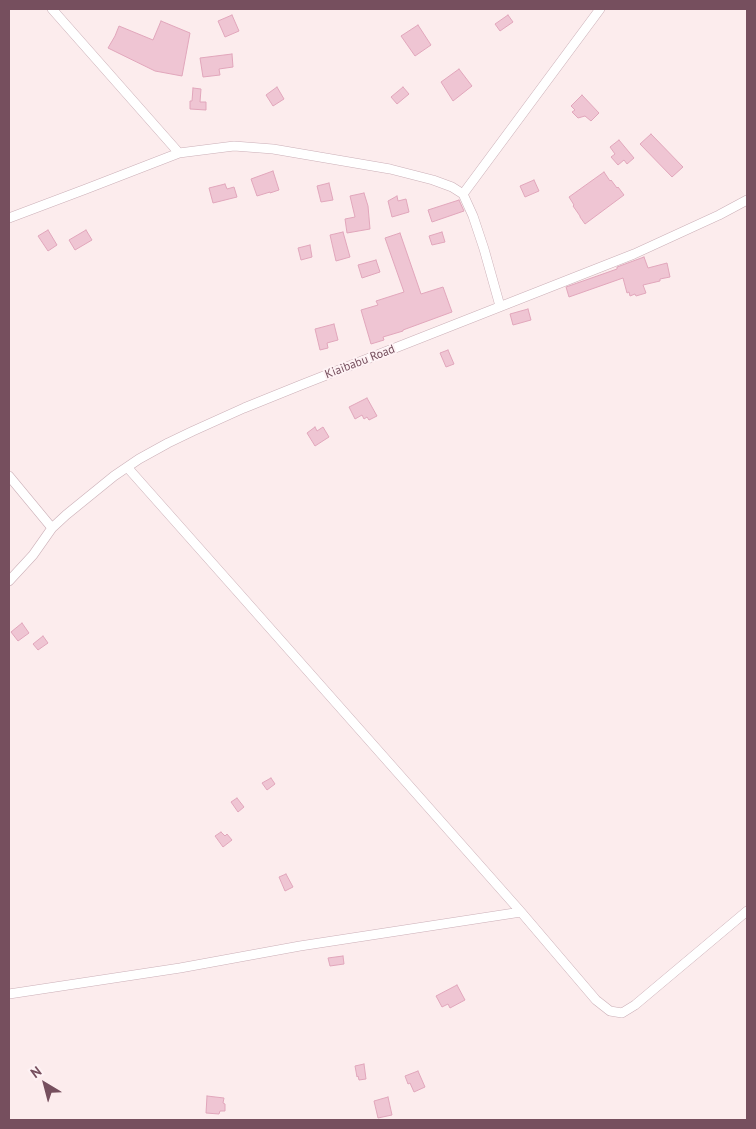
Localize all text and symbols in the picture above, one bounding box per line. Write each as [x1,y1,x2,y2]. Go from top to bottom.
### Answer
street label: Kiaibabu Road [323,342,397,382]
north arrow [20,1059,70,1109]
text: N [27,1062,45,1082]

